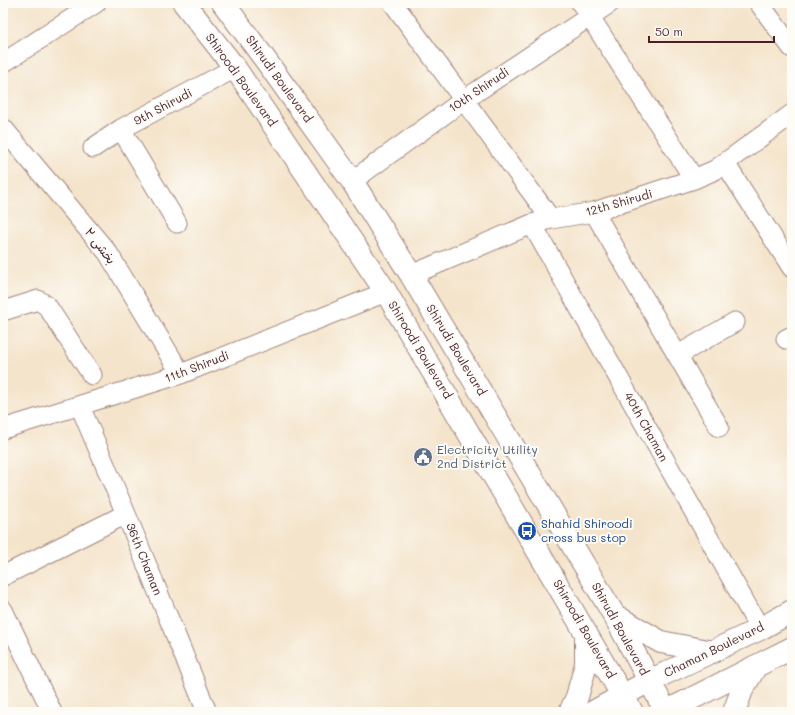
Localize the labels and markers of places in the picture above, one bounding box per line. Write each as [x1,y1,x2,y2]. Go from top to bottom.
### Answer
place label: Electricity Utility 2nd District [437,441,538,471]
public building icon: Electricity Utility 2nd District [412,446,434,468]
place label: Shahid Shiroodi cross bus stop [541,515,633,545]
bus stop icon: Shahid Shiroodi cross bus stop [516,520,538,542]

